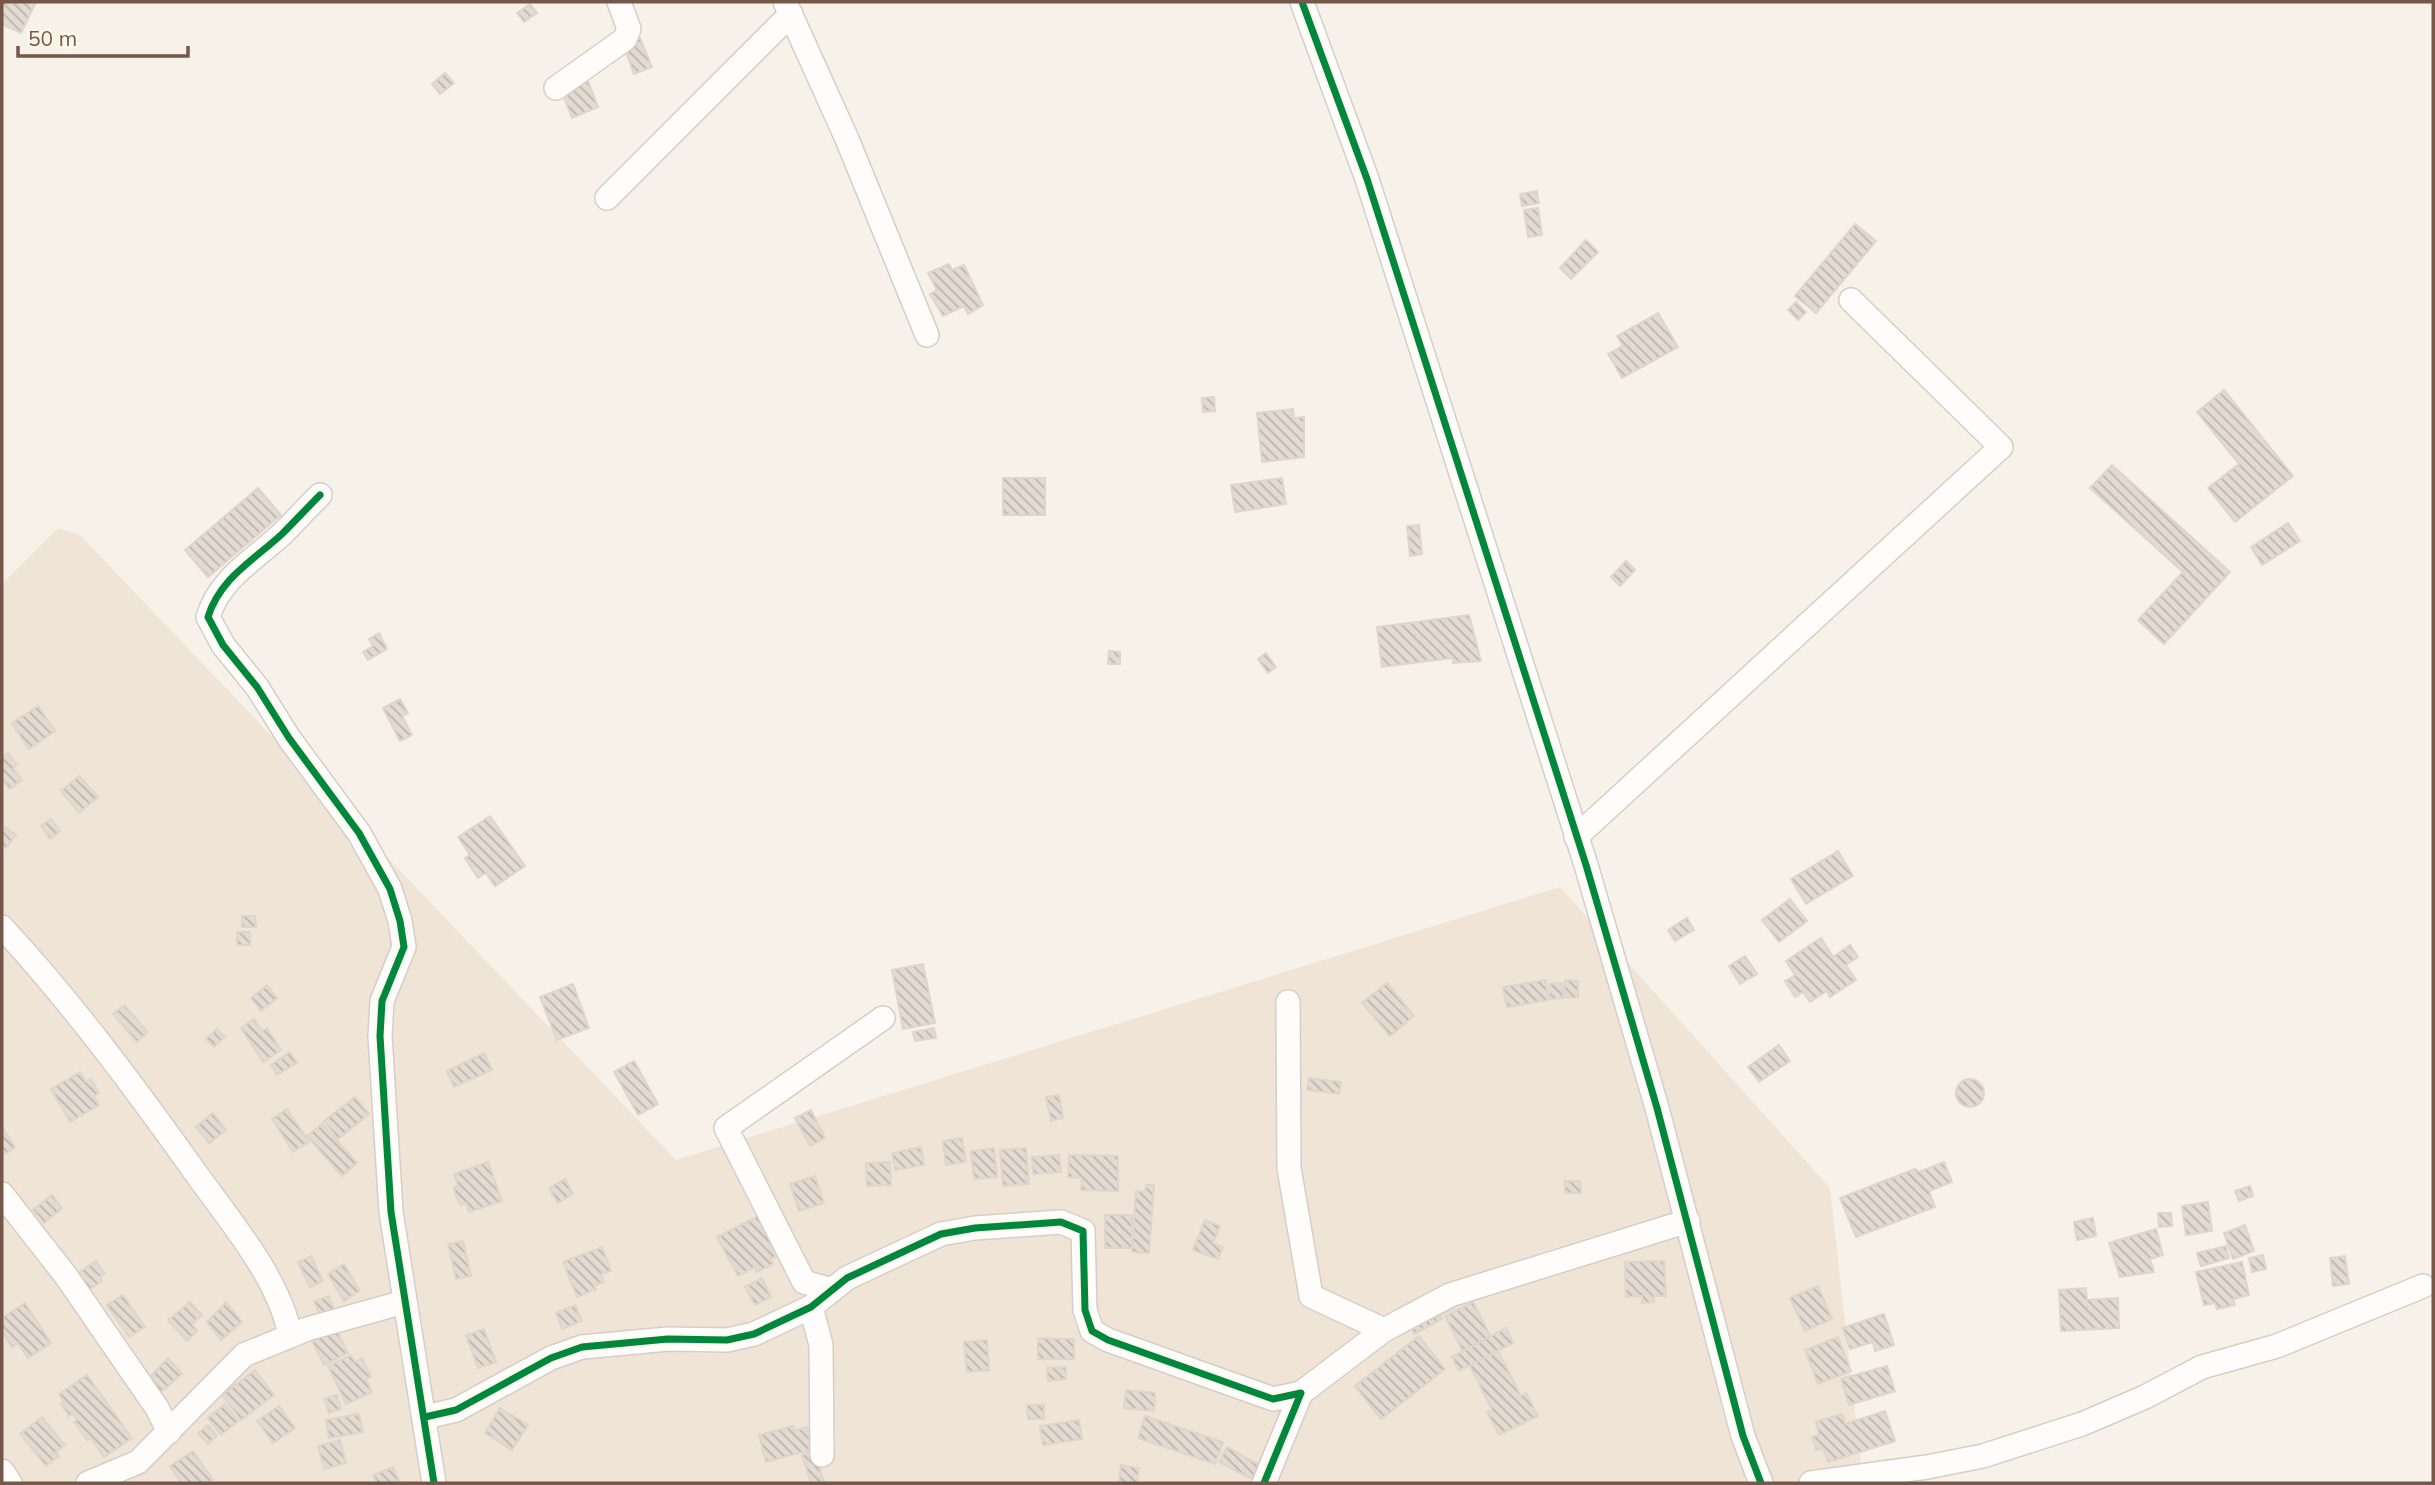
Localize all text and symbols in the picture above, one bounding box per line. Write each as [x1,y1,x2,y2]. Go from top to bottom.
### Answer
scale bar [18,14,187,58]
text: 50 m [28,25,77,51]

